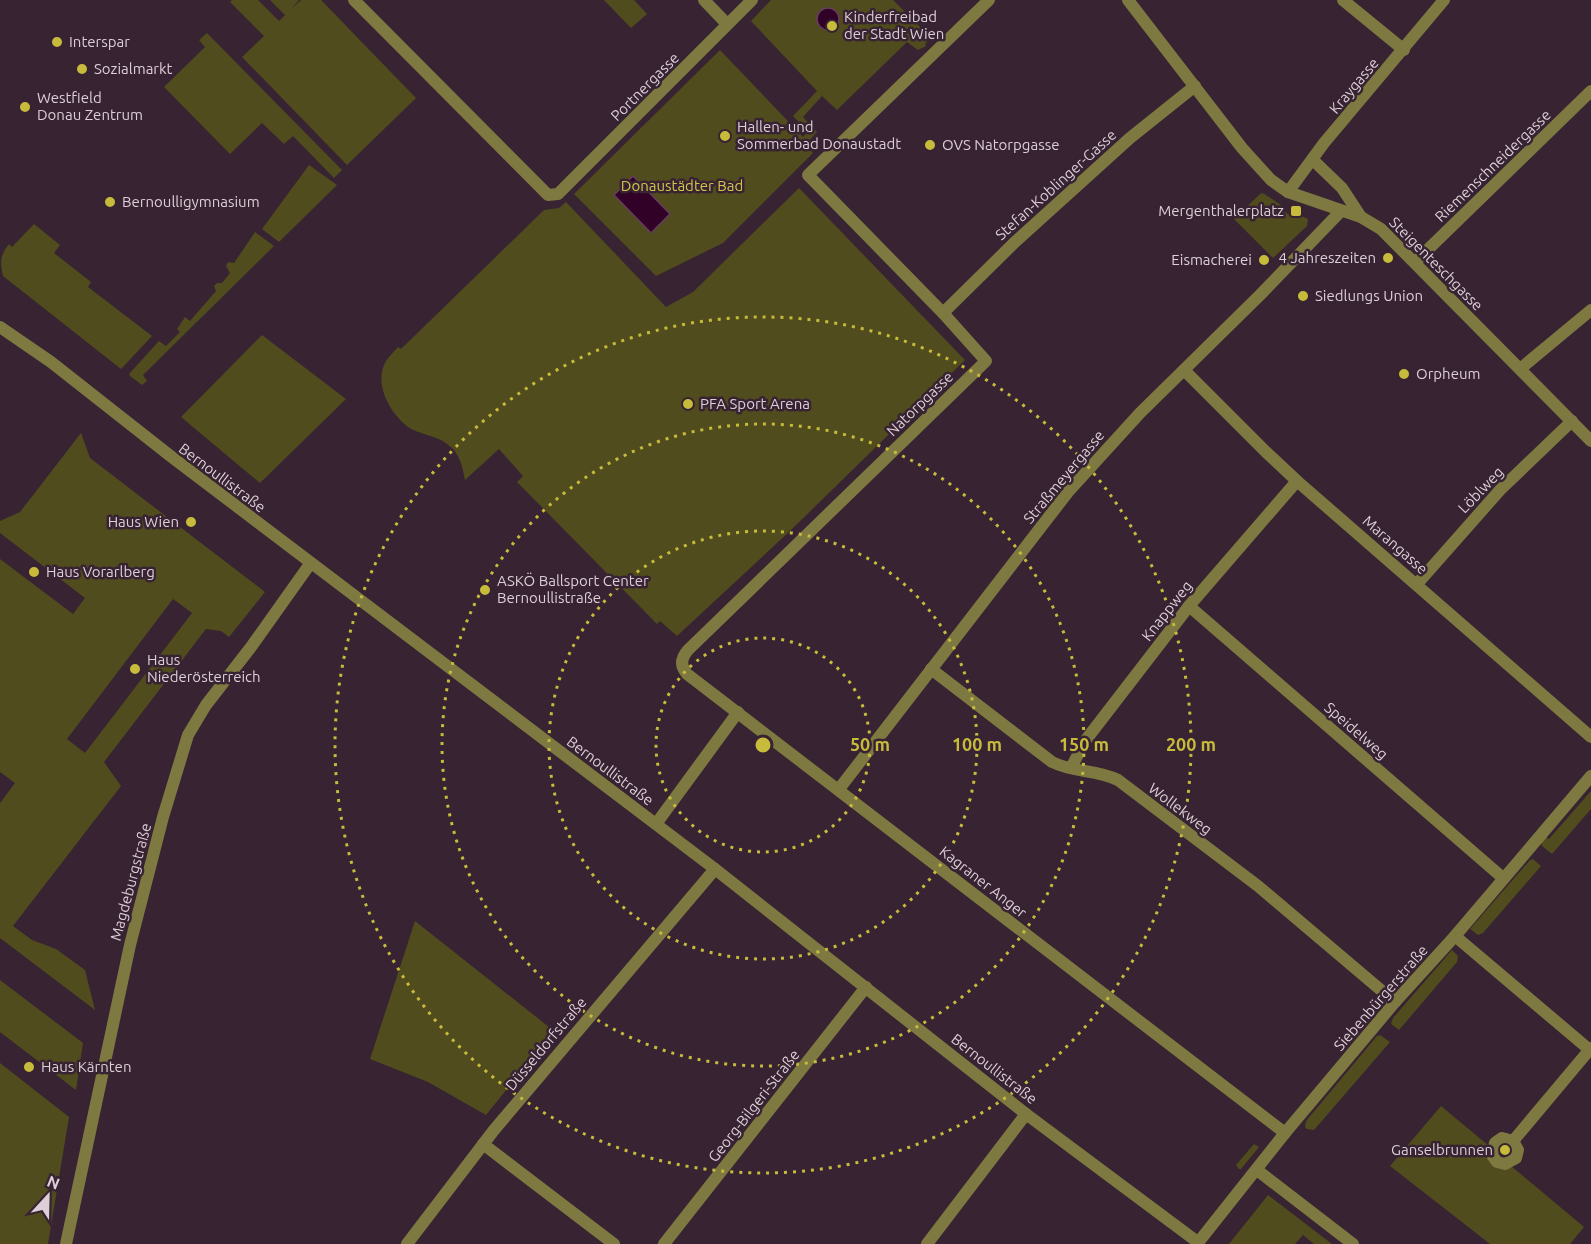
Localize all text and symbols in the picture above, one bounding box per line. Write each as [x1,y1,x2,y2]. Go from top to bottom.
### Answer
place label: Kinderfreibad der Stadt Wien [844,8,944,42]
marker: Kinderfreibad der Stadt Wien [825,19,839,33]
place label: Interspar [69,33,130,50]
marker: Interspar [50,35,64,49]
street label: Portnergasse [607,49,682,124]
street label: Kraygasse [1325,54,1382,117]
place label: Sozialmarkt [94,60,173,77]
marker: Sozialmarkt [75,62,89,76]
place label: Westfield Donau Zentrum [37,89,143,123]
marker: Westfield Donau Zentrum [18,100,32,114]
street label: Riemenschneidergasse [1431,106,1554,225]
place label: Hallen- und Sommerbad Donaustadt [737,118,901,152]
street label: Stefan-Koblinger-Gasse [992,126,1120,243]
marker: Hallen- und Sommerbad Donaustadt [718,129,732,143]
place label: OVS Natorpgasse [942,136,1059,153]
marker: OVS Natorpgasse [923,138,937,152]
park label: Donaustädter Bad [621,177,743,194]
place label: Bernoulligymnasium [122,193,260,210]
marker: Bernoulligymnasium [103,195,117,209]
place label: Mergenthalerplatz [1158,202,1284,219]
marker: Mergenthalerplatz [1289,204,1303,218]
street label: Steigenteschgasse [1386,213,1487,314]
place label: 4 Jahreszeiten [1279,249,1376,266]
place label: Eismacherei [1171,251,1252,268]
marker: 4 Jahreszeiten [1381,251,1395,265]
marker: Eismacherei [1257,253,1271,267]
place label: Siedlungs Union [1315,287,1423,304]
marker: Siedlungs Union [1296,289,1310,303]
place label: Orpheum [1416,365,1480,382]
marker: Orpheum [1397,367,1411,381]
street label: Natorpgasse [883,368,956,439]
place label: PFA Sport Arena [700,395,810,412]
marker: PFA Sport Arena [681,397,695,411]
street label: Straßmeyergasse [1020,427,1107,527]
street label: Bernoullistraße [176,440,269,516]
street label: Löblweg [1455,463,1507,516]
street label: Marangasse [1359,512,1431,577]
place label: Haus Wien [108,513,179,530]
marker: Haus Wien [184,515,198,529]
place label: Haus Vorarlberg [46,563,155,580]
marker: Haus Vorarlberg [27,565,41,579]
place label: ASKÖ Ballsport Center Bernoullistraße [497,572,649,606]
street label: Knappweg [1138,577,1195,644]
marker: ASKÖ Ballsport Center Bernoullistraße [478,583,492,597]
place label: Haus Niederösterreich [147,651,261,685]
marker: Haus Niederösterreich [128,662,142,676]
street label: Speidelweg [1321,699,1391,763]
street label: Bernoullistraße [564,733,657,809]
text: 50 m [850,734,890,754]
text: 100 m [952,734,1002,754]
text: 150 m [1059,734,1109,754]
text: 200 m [1166,734,1216,754]
centre of rings [753,735,773,755]
street label: Wollekweg [1145,779,1215,838]
street label: Magdeburgstraße [107,821,154,943]
street label: Kagraner Anger [936,842,1030,921]
street label: Siebenbürgerstraße [1330,941,1431,1054]
street label: Düsseldorfstraße [502,994,590,1094]
street label: Bernoullistraße [948,1030,1041,1107]
street label: Georg-Bilgeri-Straße [704,1046,803,1165]
place label: Haus Kärnten [41,1058,131,1075]
marker: Haus Kärnten [22,1060,36,1074]
place label: Ganselbrunnen [1391,1141,1493,1158]
marker: Ganselbrunnen [1498,1143,1512,1157]
north arrow [18,1166,78,1226]
text: N [45,1172,63,1193]

